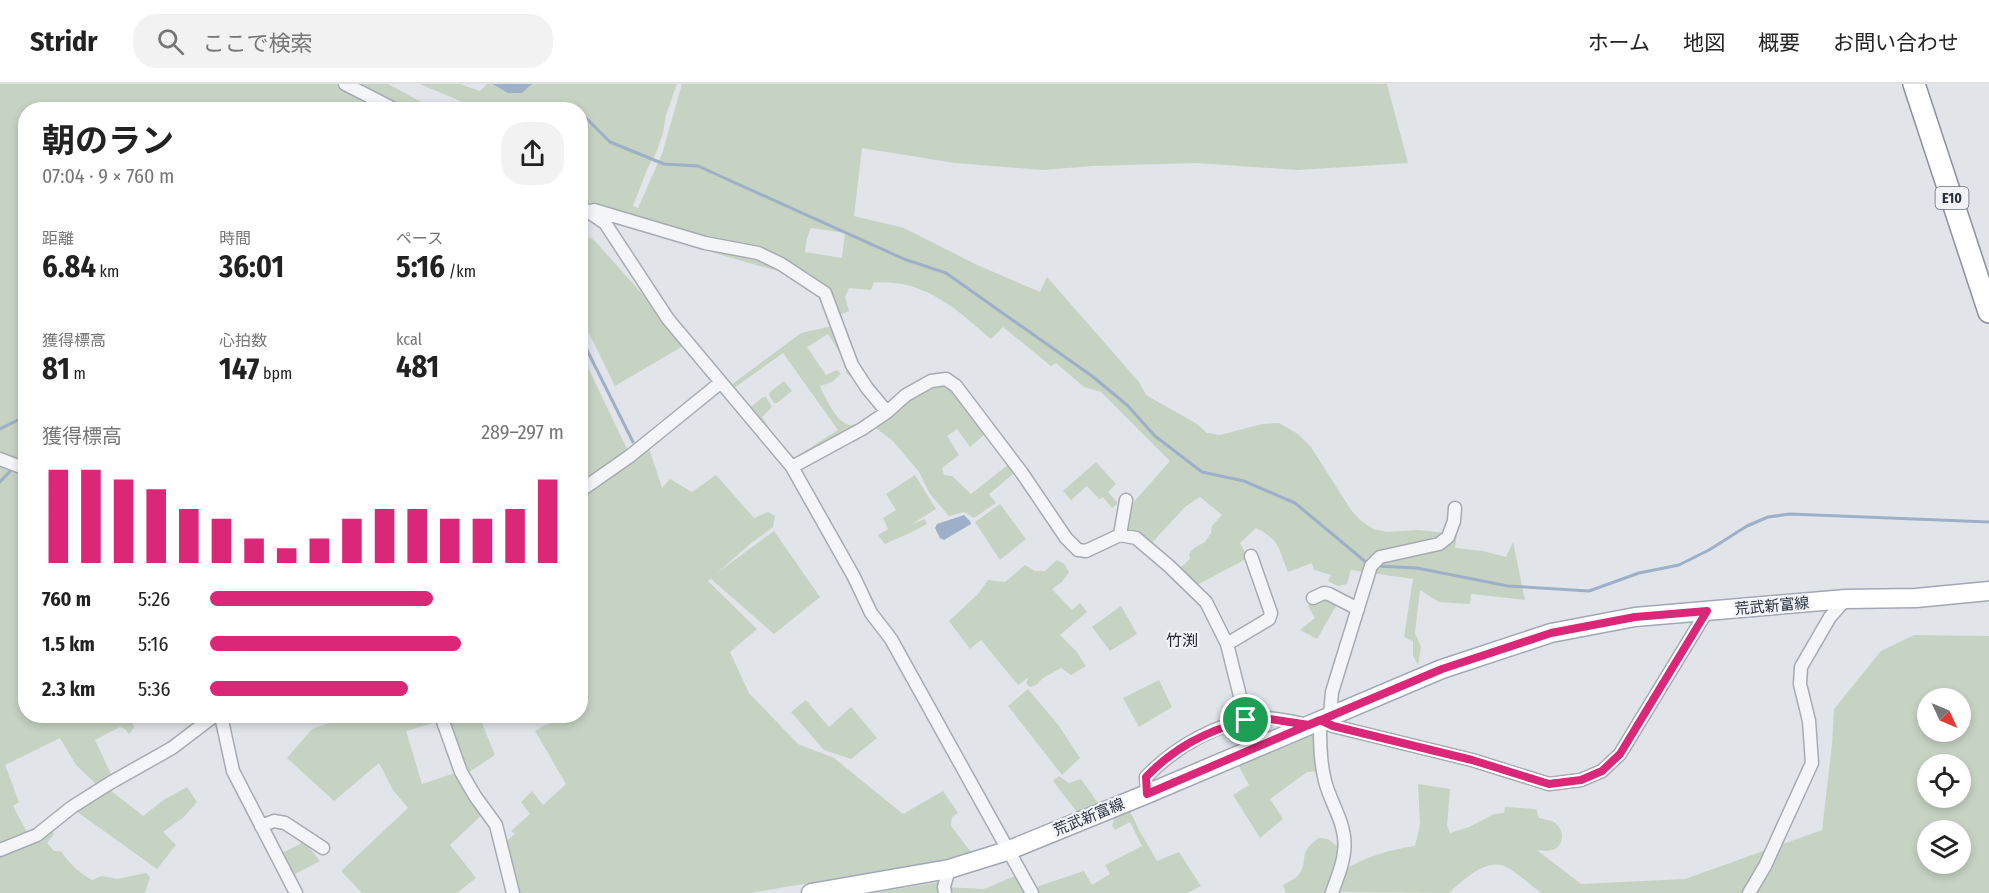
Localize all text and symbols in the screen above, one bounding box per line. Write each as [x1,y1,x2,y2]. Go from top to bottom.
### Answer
search box [133,14,553,68]
text: Stridr [30,25,97,58]
icon: search [154,25,187,58]
text: ここで検索 [202,30,312,57]
text: ホーム [1588,30,1650,56]
text: 地図 [1683,30,1725,56]
text: 概要 [1758,30,1800,56]
text: お問い合わせ [1833,30,1959,56]
text: 朝のラン [42,121,174,161]
button: share [501,122,564,185]
text: 07:04 · 9 × 760 m [42,164,174,188]
road number: E10 [1936,187,1968,209]
text: 距離 [42,229,74,248]
text: 時間 [219,229,251,248]
text: ペース [396,229,443,248]
text: 6.84 [42,249,96,285]
text: 36:01 [219,249,284,285]
text: 5:16 [396,249,445,285]
text: km [96,262,119,281]
text: /km [445,262,476,281]
text: kcal [396,330,422,349]
text: 獲得標高 [42,331,106,350]
text: 心拍数 [219,331,267,350]
text: 481 [396,349,439,385]
text: 81 [42,351,70,387]
text: 147 [219,351,259,387]
text: m [70,364,86,383]
text: bpm [259,364,292,383]
text: 289–297 m [481,420,564,444]
text: 獲得標高 [42,424,122,448]
text: 760 m [42,587,91,611]
text: 5:26 [138,587,170,611]
street label: 荒武新富線 [1734,594,1810,618]
district label: 竹渕 [1166,631,1198,650]
text: 1.5 km [42,632,95,656]
text: 5:16 [138,632,168,656]
text: 2.3 km [42,677,95,701]
text: 5:36 [138,677,171,701]
north arrow [1917,688,1971,742]
map controls [1917,688,1971,874]
pin [1220,694,1271,745]
icon: arrive [1229,703,1262,736]
button: locate [1917,754,1971,808]
street label: 荒武新富線 [1051,795,1127,839]
button: layers [1917,820,1971,874]

